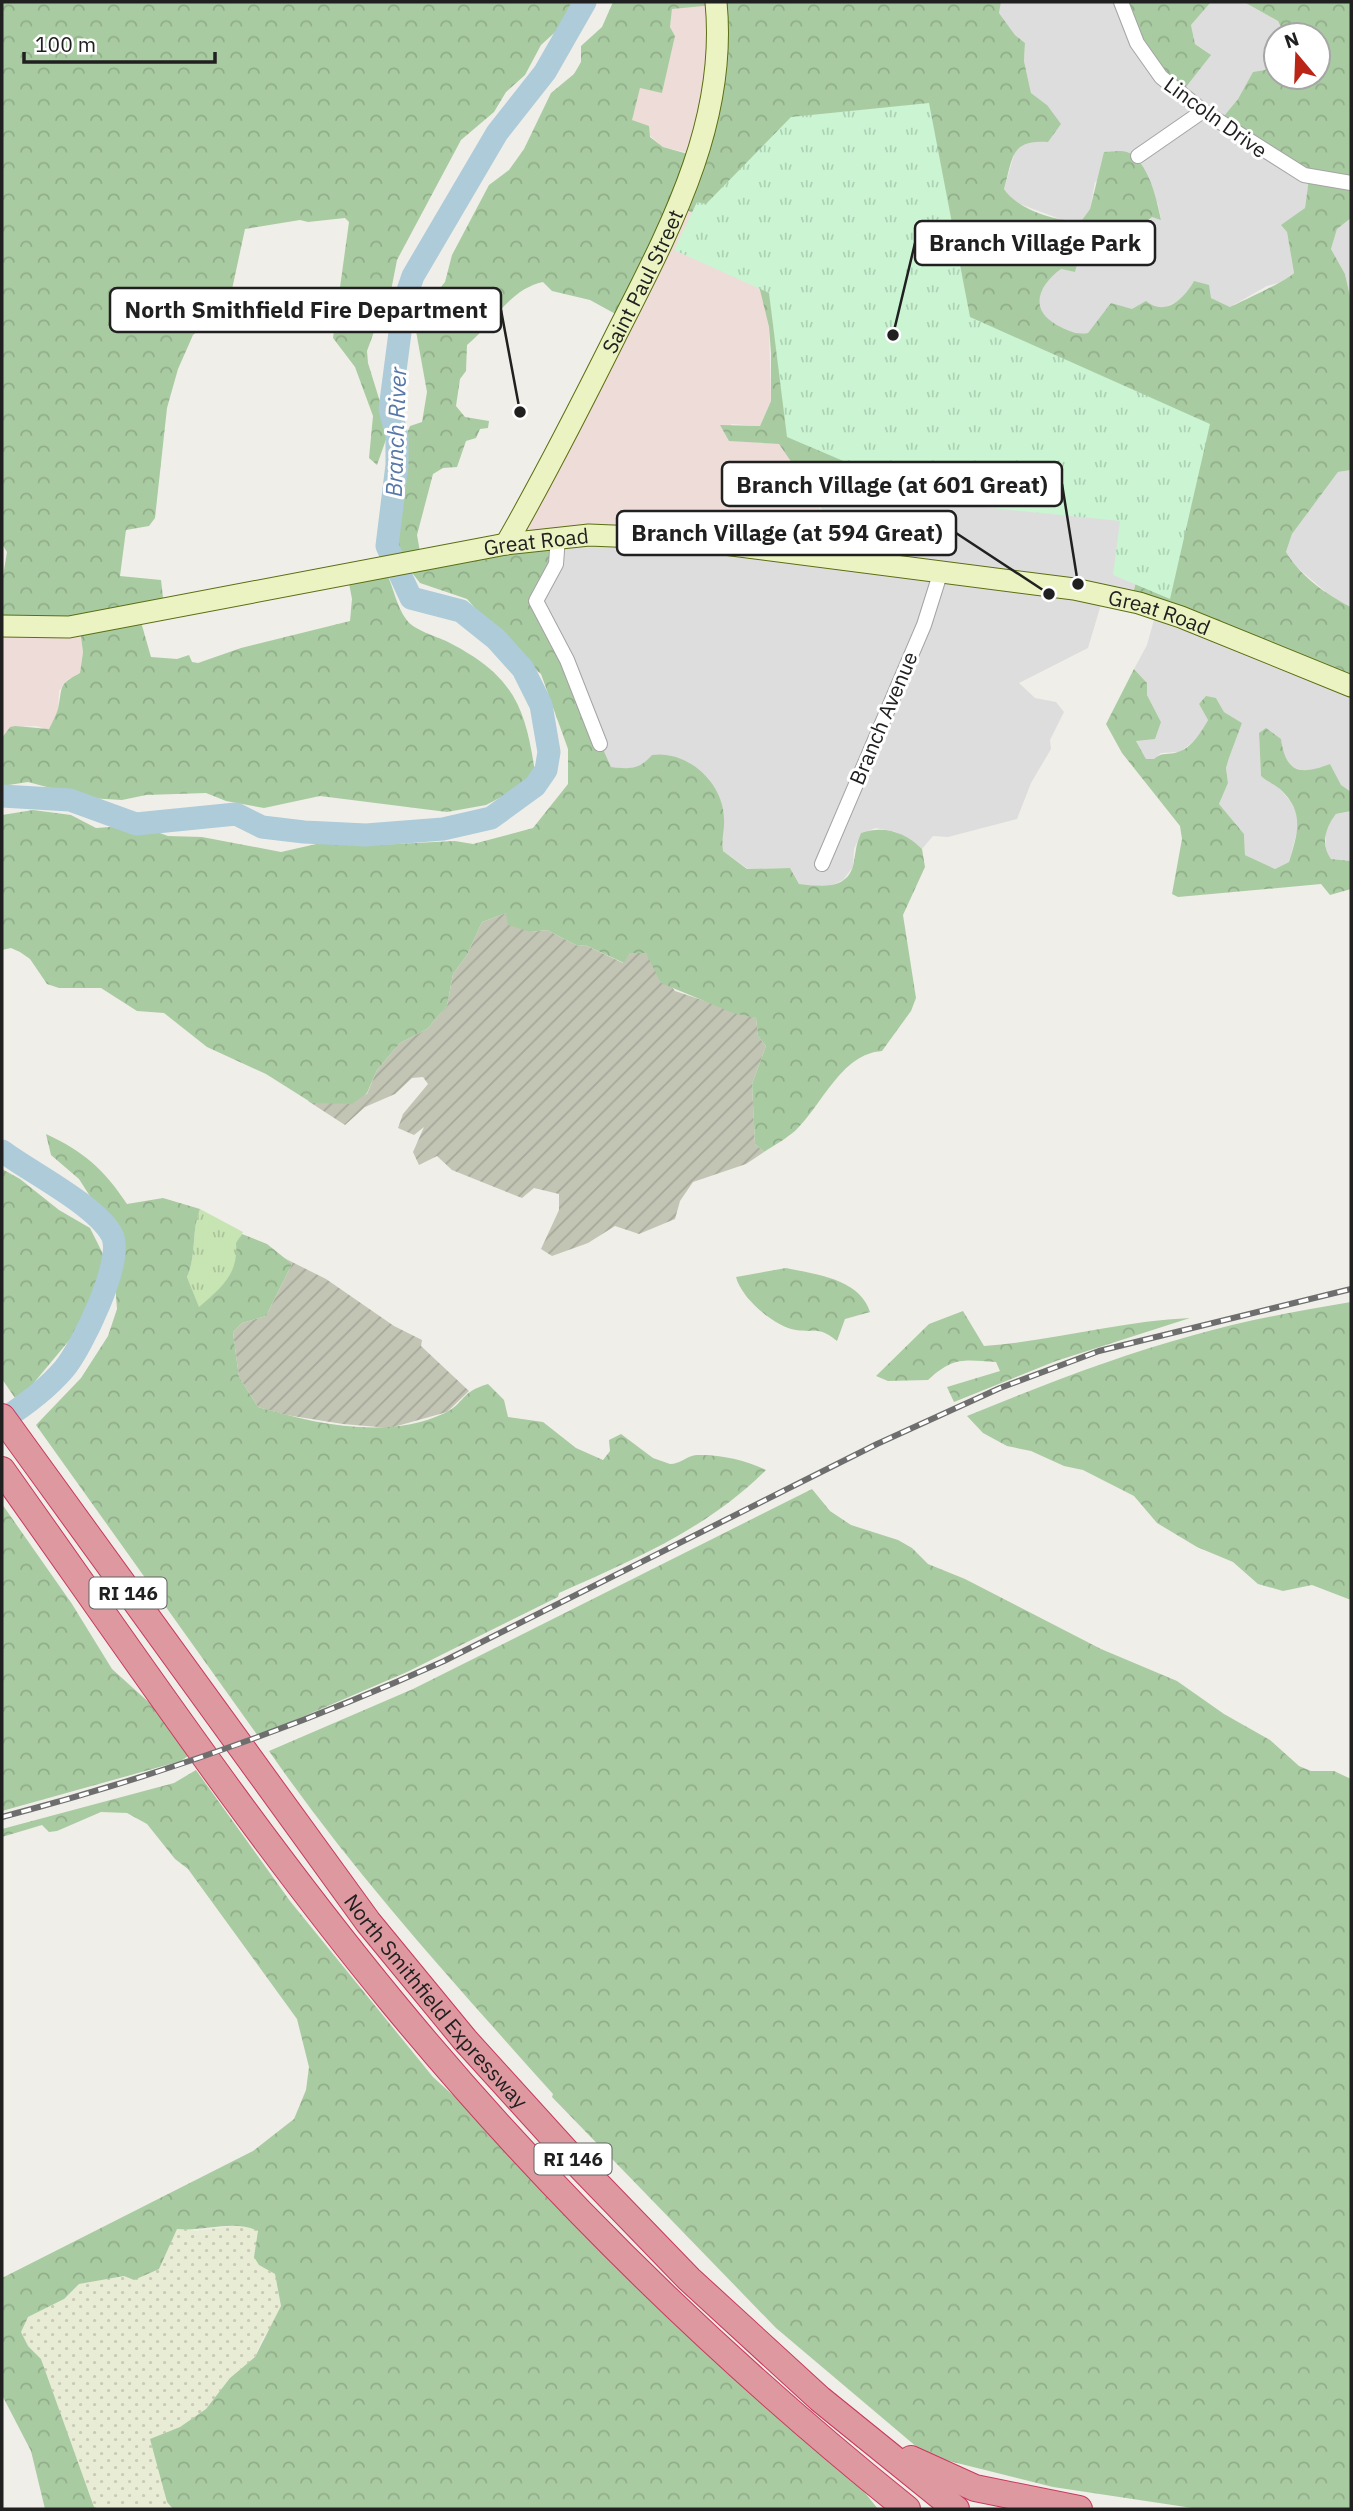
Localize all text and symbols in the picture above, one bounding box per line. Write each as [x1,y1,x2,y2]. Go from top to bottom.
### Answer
scale bar [24,21,215,65]
north arrow [1262,21,1332,91]
text: N [1281,26,1302,54]
text: 100 m [35,30,96,58]
street label: Lincoln Drive [1159,70,1273,164]
street label: Saint Paul Street [595,205,689,358]
callout: Branch Village Park [915,221,1155,265]
text: Branch Village Park [929,227,1142,257]
callout: North Smithfield Fire Department [110,288,501,332]
text: North Smithfield Fire Department [125,294,488,324]
water label: Branch River [378,366,412,498]
callout: Branch Village (at 601 Great) [722,462,1062,506]
text: Branch Village (at 601 Great) [736,469,1048,499]
callout: Branch Village (at 594 Great) [617,511,956,555]
text: Branch Village (at 594 Great) [631,517,943,547]
street label: Great Road [481,521,590,562]
street label: Great Road [1106,583,1214,641]
street label: Branch Avenue [842,647,924,789]
road number: RI 146 [90,1578,166,1609]
street label: North Smithfield Expressway [338,1888,535,2115]
road number: RI 146 [534,2144,612,2174]

